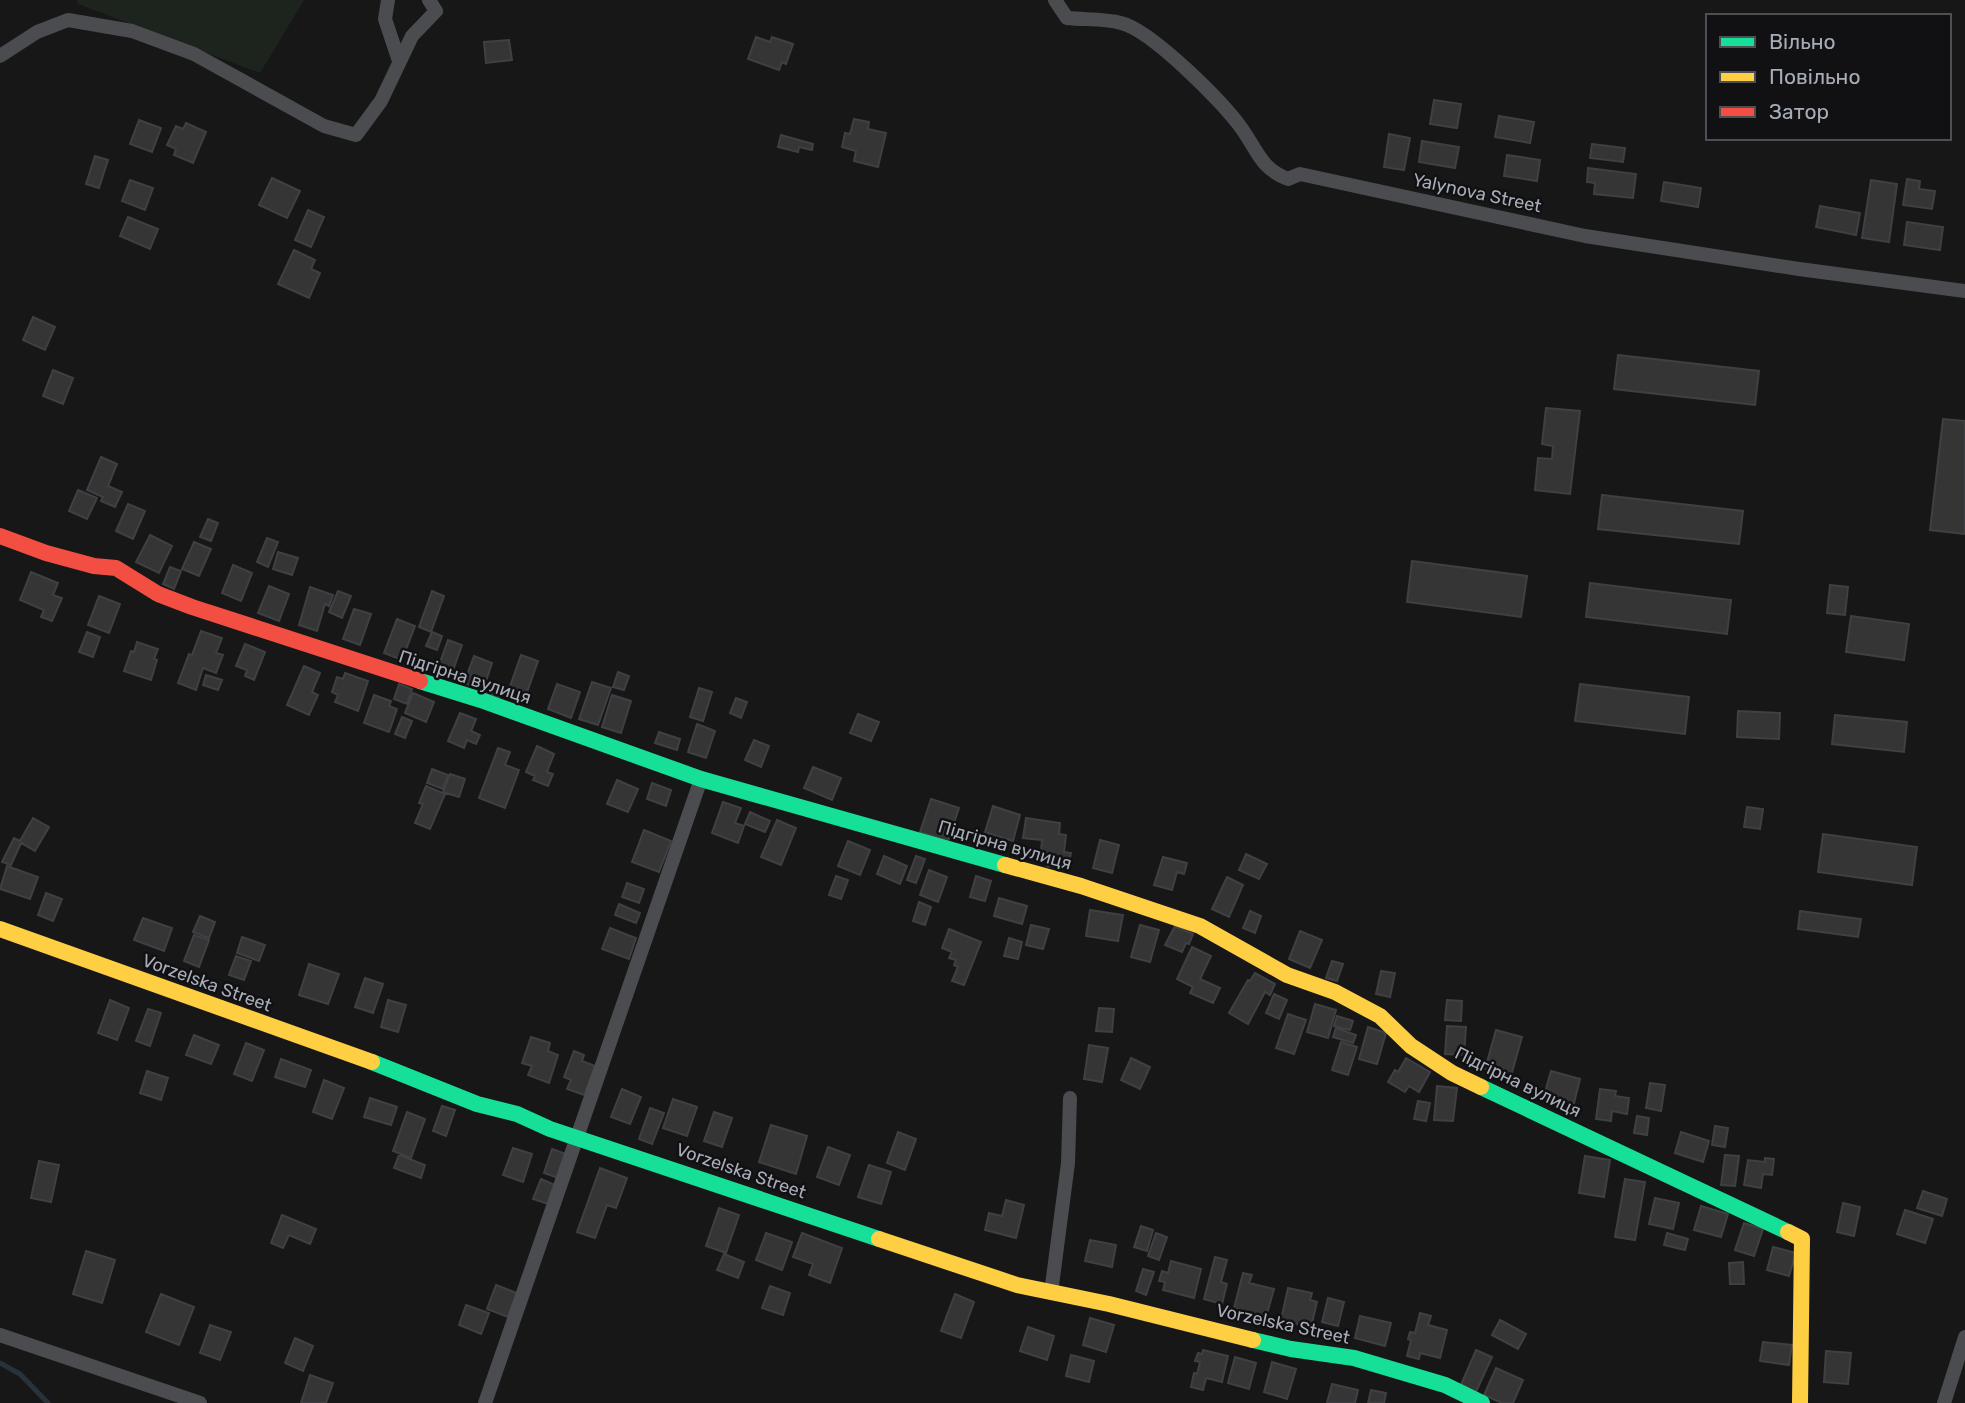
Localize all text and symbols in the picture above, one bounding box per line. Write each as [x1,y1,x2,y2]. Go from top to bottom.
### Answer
legend [1706,14,1951,140]
text: Вільно [1769,29,1836,54]
text: Повільно [1769,64,1860,89]
text: Затор [1769,99,1829,124]
street label: Yalynova Street [1411,169,1543,217]
street label: Підгірна вулиця [396,645,534,709]
street label: Підгірна вулиця [936,815,1074,875]
street label: Vorzelska Street [139,949,275,1017]
street label: Підгірна вулиця [1451,1042,1585,1122]
street label: Vorzelska Street [673,1138,809,1204]
street label: Vorzelska Street [1214,1299,1352,1349]

